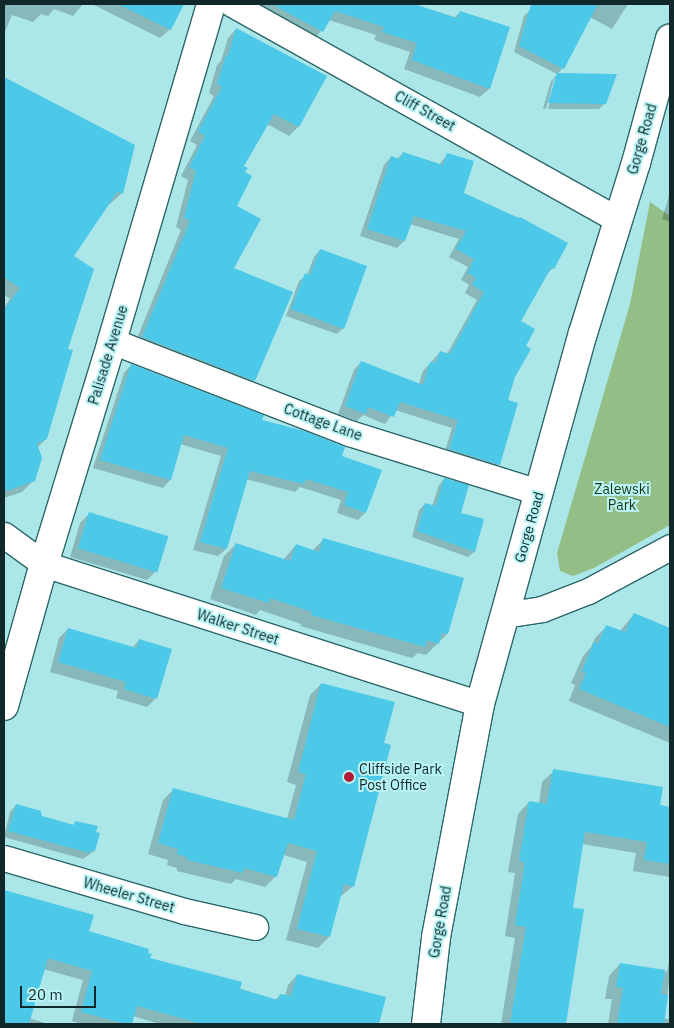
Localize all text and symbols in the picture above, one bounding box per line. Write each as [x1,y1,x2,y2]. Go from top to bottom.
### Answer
street label: Cliff Street [392,87,458,135]
street label: Gorge Road [624,102,660,176]
street label: Palisade Avenue [85,303,131,407]
street label: Cottage Lane [282,400,364,444]
park label: Zalewski Park [594,481,650,514]
street label: Gorge Road [511,490,547,564]
street label: Walker Street [195,606,281,648]
place label: Cliffside Park Post Office [359,761,442,794]
marker: Cliffside Park Post Office [343,771,355,783]
street label: Wheeler Street [81,874,177,916]
street label: Gorge Road [425,885,455,959]
scale bar [22,976,99,1008]
text: 20 m [28,985,63,1004]

